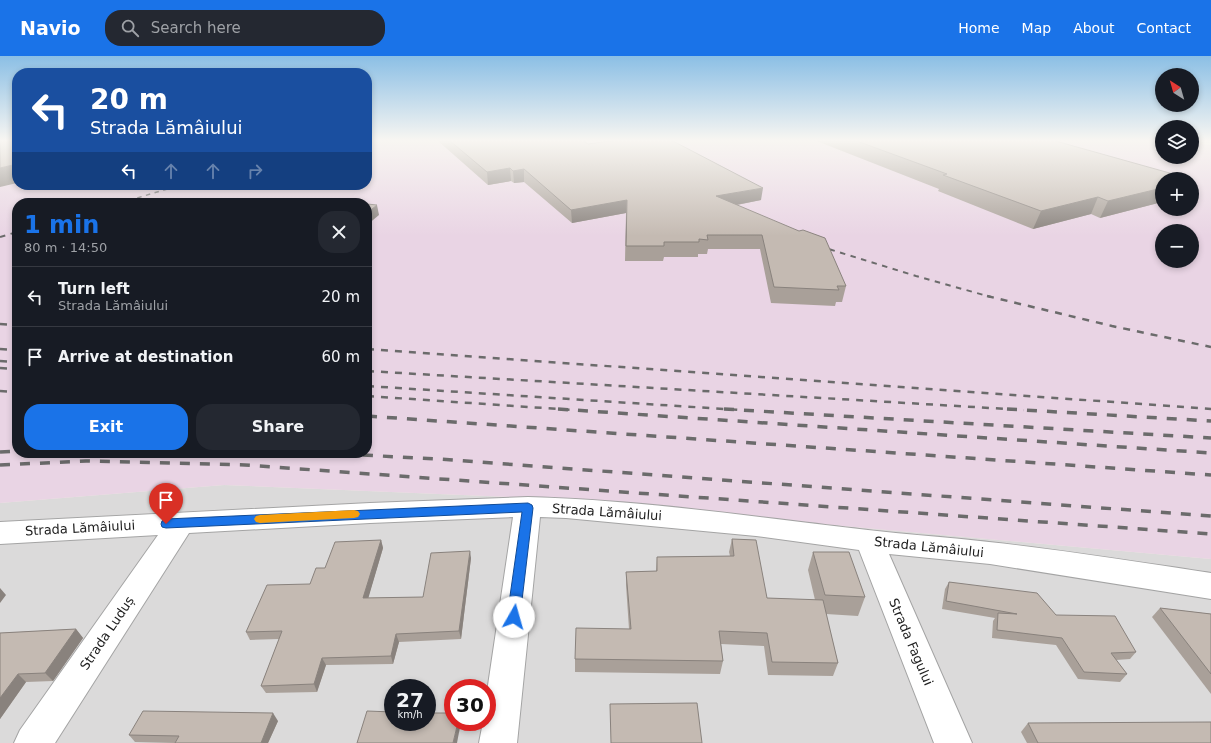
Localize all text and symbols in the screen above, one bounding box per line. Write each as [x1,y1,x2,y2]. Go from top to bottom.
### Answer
search box [105,10,385,46]
text: Navio [20,17,81,39]
icon: search [119,17,141,39]
text: Search here [151,19,241,37]
text: Home [958,20,1000,36]
text: Map [1022,20,1051,36]
text: About [1073,20,1115,36]
text: Contact [1137,20,1191,36]
north arrow [1155,68,1199,112]
map controls [1155,68,1199,268]
text: 20 m [90,83,168,116]
icon: left [24,84,76,136]
text: Strada Lămâiului [90,117,243,138]
button: layers [1155,120,1199,164]
icon: left [118,160,140,182]
icon: ahead [160,160,182,182]
icon: ahead [202,160,224,182]
icon: right [244,160,266,182]
button: + [1155,172,1199,216]
text: 1 min [24,211,99,239]
button: close [318,211,360,253]
button: − [1155,224,1199,268]
text: 80 m · 14:50 [24,240,107,255]
text: Turn left [58,280,130,298]
icon: left [24,286,46,308]
text: 20 m [322,288,360,306]
text: Strada Lămâiului [58,298,168,313]
icon: arrive [24,346,46,368]
text: Arrive at destination [58,348,233,366]
text: 60 m [322,348,360,366]
button: Exit [24,404,188,450]
button: Share [196,404,360,450]
pin [149,483,183,524]
icon: arrive [155,489,177,511]
street label: Strada Lămâiului [552,501,662,523]
street label: Strada Lămâiului [25,518,135,538]
street label: Strada Lămâiului [873,534,985,560]
street label: Strada Luduș [77,593,137,673]
position arrow [493,596,535,638]
street label: Strada Fagului [886,596,936,688]
speed limit sign: 30 [444,679,496,731]
text: 27 [396,688,424,712]
text: km/h [397,709,423,720]

